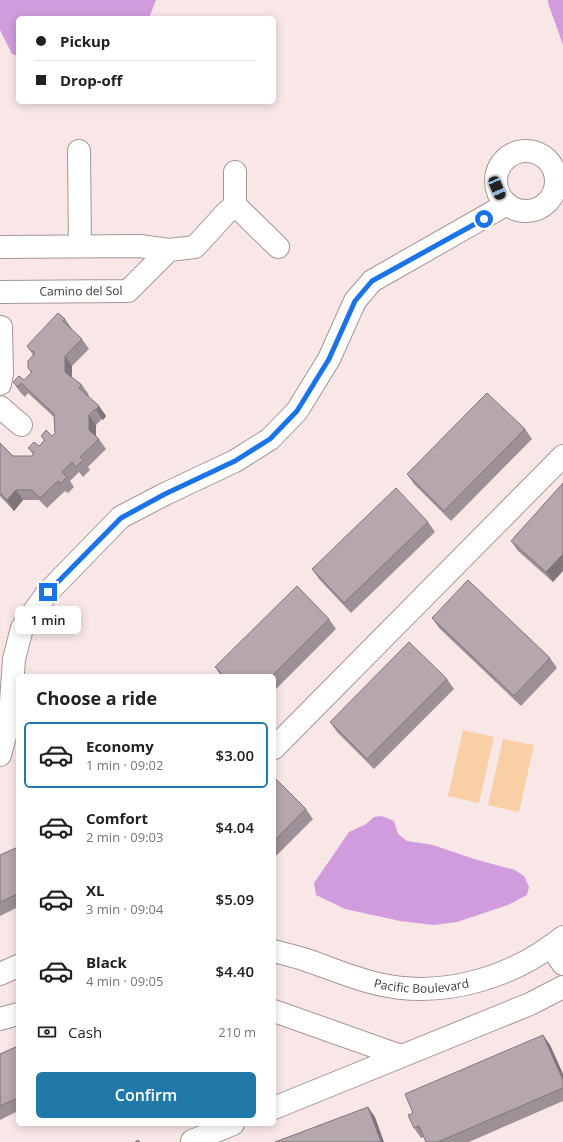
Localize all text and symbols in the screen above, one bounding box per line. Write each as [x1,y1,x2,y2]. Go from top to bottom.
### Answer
text: Pickup [60,31,110,51]
text: Drop-off [60,70,122,90]
car [487,175,507,201]
route start [475,210,493,228]
street label: Camino del Sol [39,282,123,300]
route end [39,583,57,601]
callout: 1 min [15,606,81,634]
text: 1 min [30,611,66,629]
text: Choose a ride [36,686,157,710]
text: Economy [86,736,154,756]
icon: car [38,737,74,773]
text: $3.00 [216,745,254,765]
text: 1 min · 09:02 [86,756,163,774]
text: Comfort [86,808,148,828]
icon: car [38,809,74,845]
text: $4.04 [216,817,254,837]
text: 2 min · 09:03 [86,828,163,846]
text: XL [86,880,104,900]
icon: car [38,881,74,917]
text: $5.09 [216,889,254,909]
text: 3 min · 09:04 [86,900,163,918]
text: Black [86,952,127,972]
icon: car [38,953,74,989]
text: $4.40 [216,961,254,981]
text: 4 min · 09:05 [86,972,163,990]
street label: Pacific Boulevard [372,974,471,997]
icon: cash [36,1021,58,1043]
text: Cash [68,1022,102,1042]
text: 210 m [218,1023,256,1041]
button: Confirm [36,1072,256,1118]

